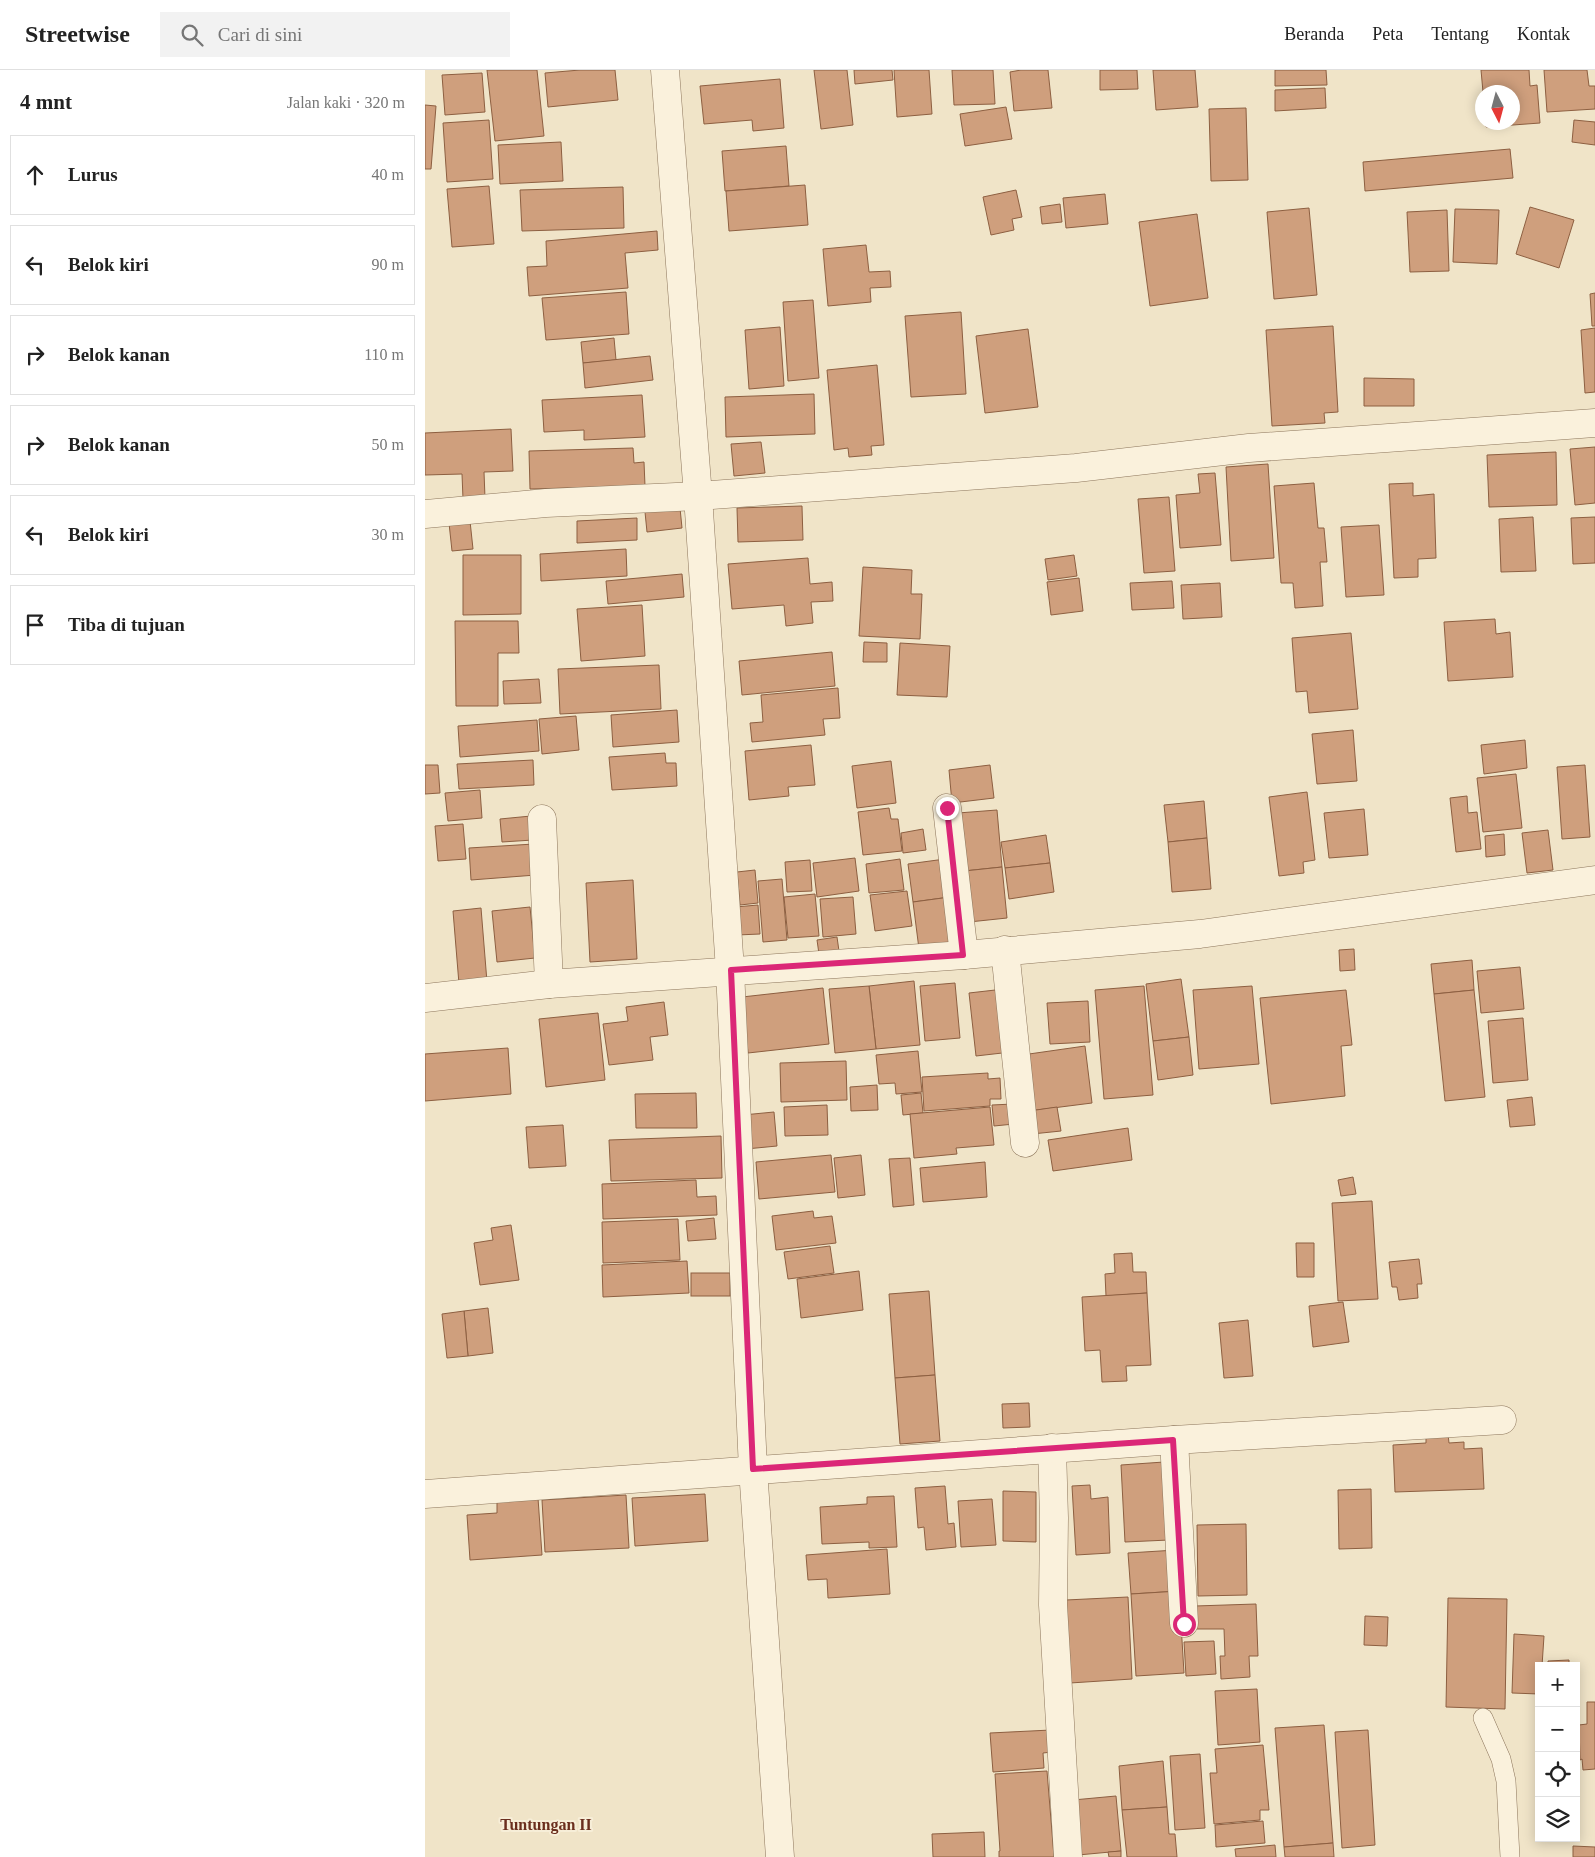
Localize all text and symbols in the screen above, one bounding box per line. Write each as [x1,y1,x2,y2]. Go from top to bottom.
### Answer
search box [160,12,510,57]
text: Streetwise [25,21,130,47]
icon: search [178,21,206,49]
text: Cari di sini [218,24,302,45]
text: Beranda [1284,24,1344,44]
text: Peta [1372,24,1403,44]
text: Tentang [1431,24,1489,44]
text: Kontak [1517,24,1570,44]
north arrow [1475,85,1520,130]
text: 4 mnt [20,90,72,114]
text: Jalan kaki · 320 m [287,94,405,111]
icon: ahead [21,161,49,189]
text: Lurus [68,164,118,185]
text: 40 m [372,166,404,183]
icon: left [21,251,49,279]
text: Belok kiri [68,254,149,275]
text: 90 m [372,256,404,273]
icon: right [21,341,49,369]
text: Belok kanan [68,344,170,365]
text: 110 m [364,346,404,363]
icon: right [21,431,49,459]
text: Belok kanan [68,434,170,455]
text: 50 m [372,436,404,453]
icon: left [21,521,49,549]
text: Belok kiri [68,524,149,545]
text: 30 m [372,526,404,543]
icon: arrive [21,611,49,639]
text: Tiba di tujuan [68,614,185,635]
route end [936,797,959,820]
route start [1173,1613,1196,1636]
map controls [1535,1662,1580,1842]
button: + [1535,1662,1580,1707]
button: − [1535,1707,1580,1752]
button: locate [1535,1752,1580,1797]
button: layers [1535,1797,1580,1842]
district label: Tuntungan II [500,1816,592,1834]

